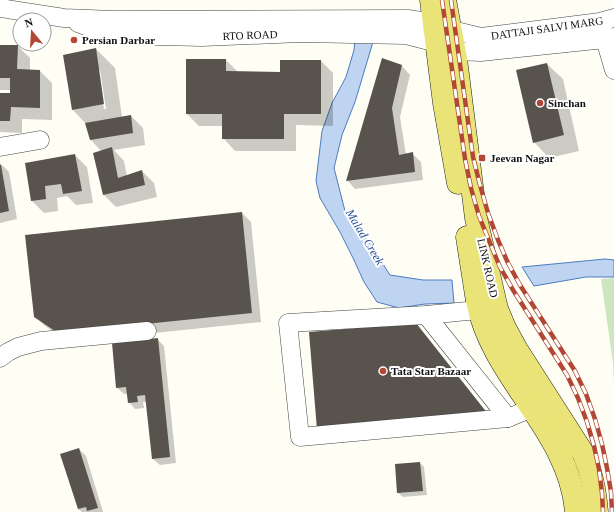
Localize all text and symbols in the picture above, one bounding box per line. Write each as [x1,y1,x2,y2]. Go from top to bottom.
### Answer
north arrow [12,12,52,52]
street label: DATTAJI SALVI MARG [490,14,604,42]
text: N [23,16,35,29]
street label: RTO ROAD [222,28,278,42]
place label: Persian Darbar [82,34,155,46]
marker: Persian Darbar [69,35,79,45]
place label: Sinchan [548,97,586,109]
marker: Sinchan [535,98,545,108]
place label: Jeevan Nagar [490,152,555,164]
marker: Jeevan Nagar [477,153,487,163]
water label: Malad Creek [342,206,387,268]
street label: LINK ROAD [475,237,501,299]
place label: Tata Star Bazaar [391,365,471,377]
marker: Tata Star Bazaar [378,366,388,376]

